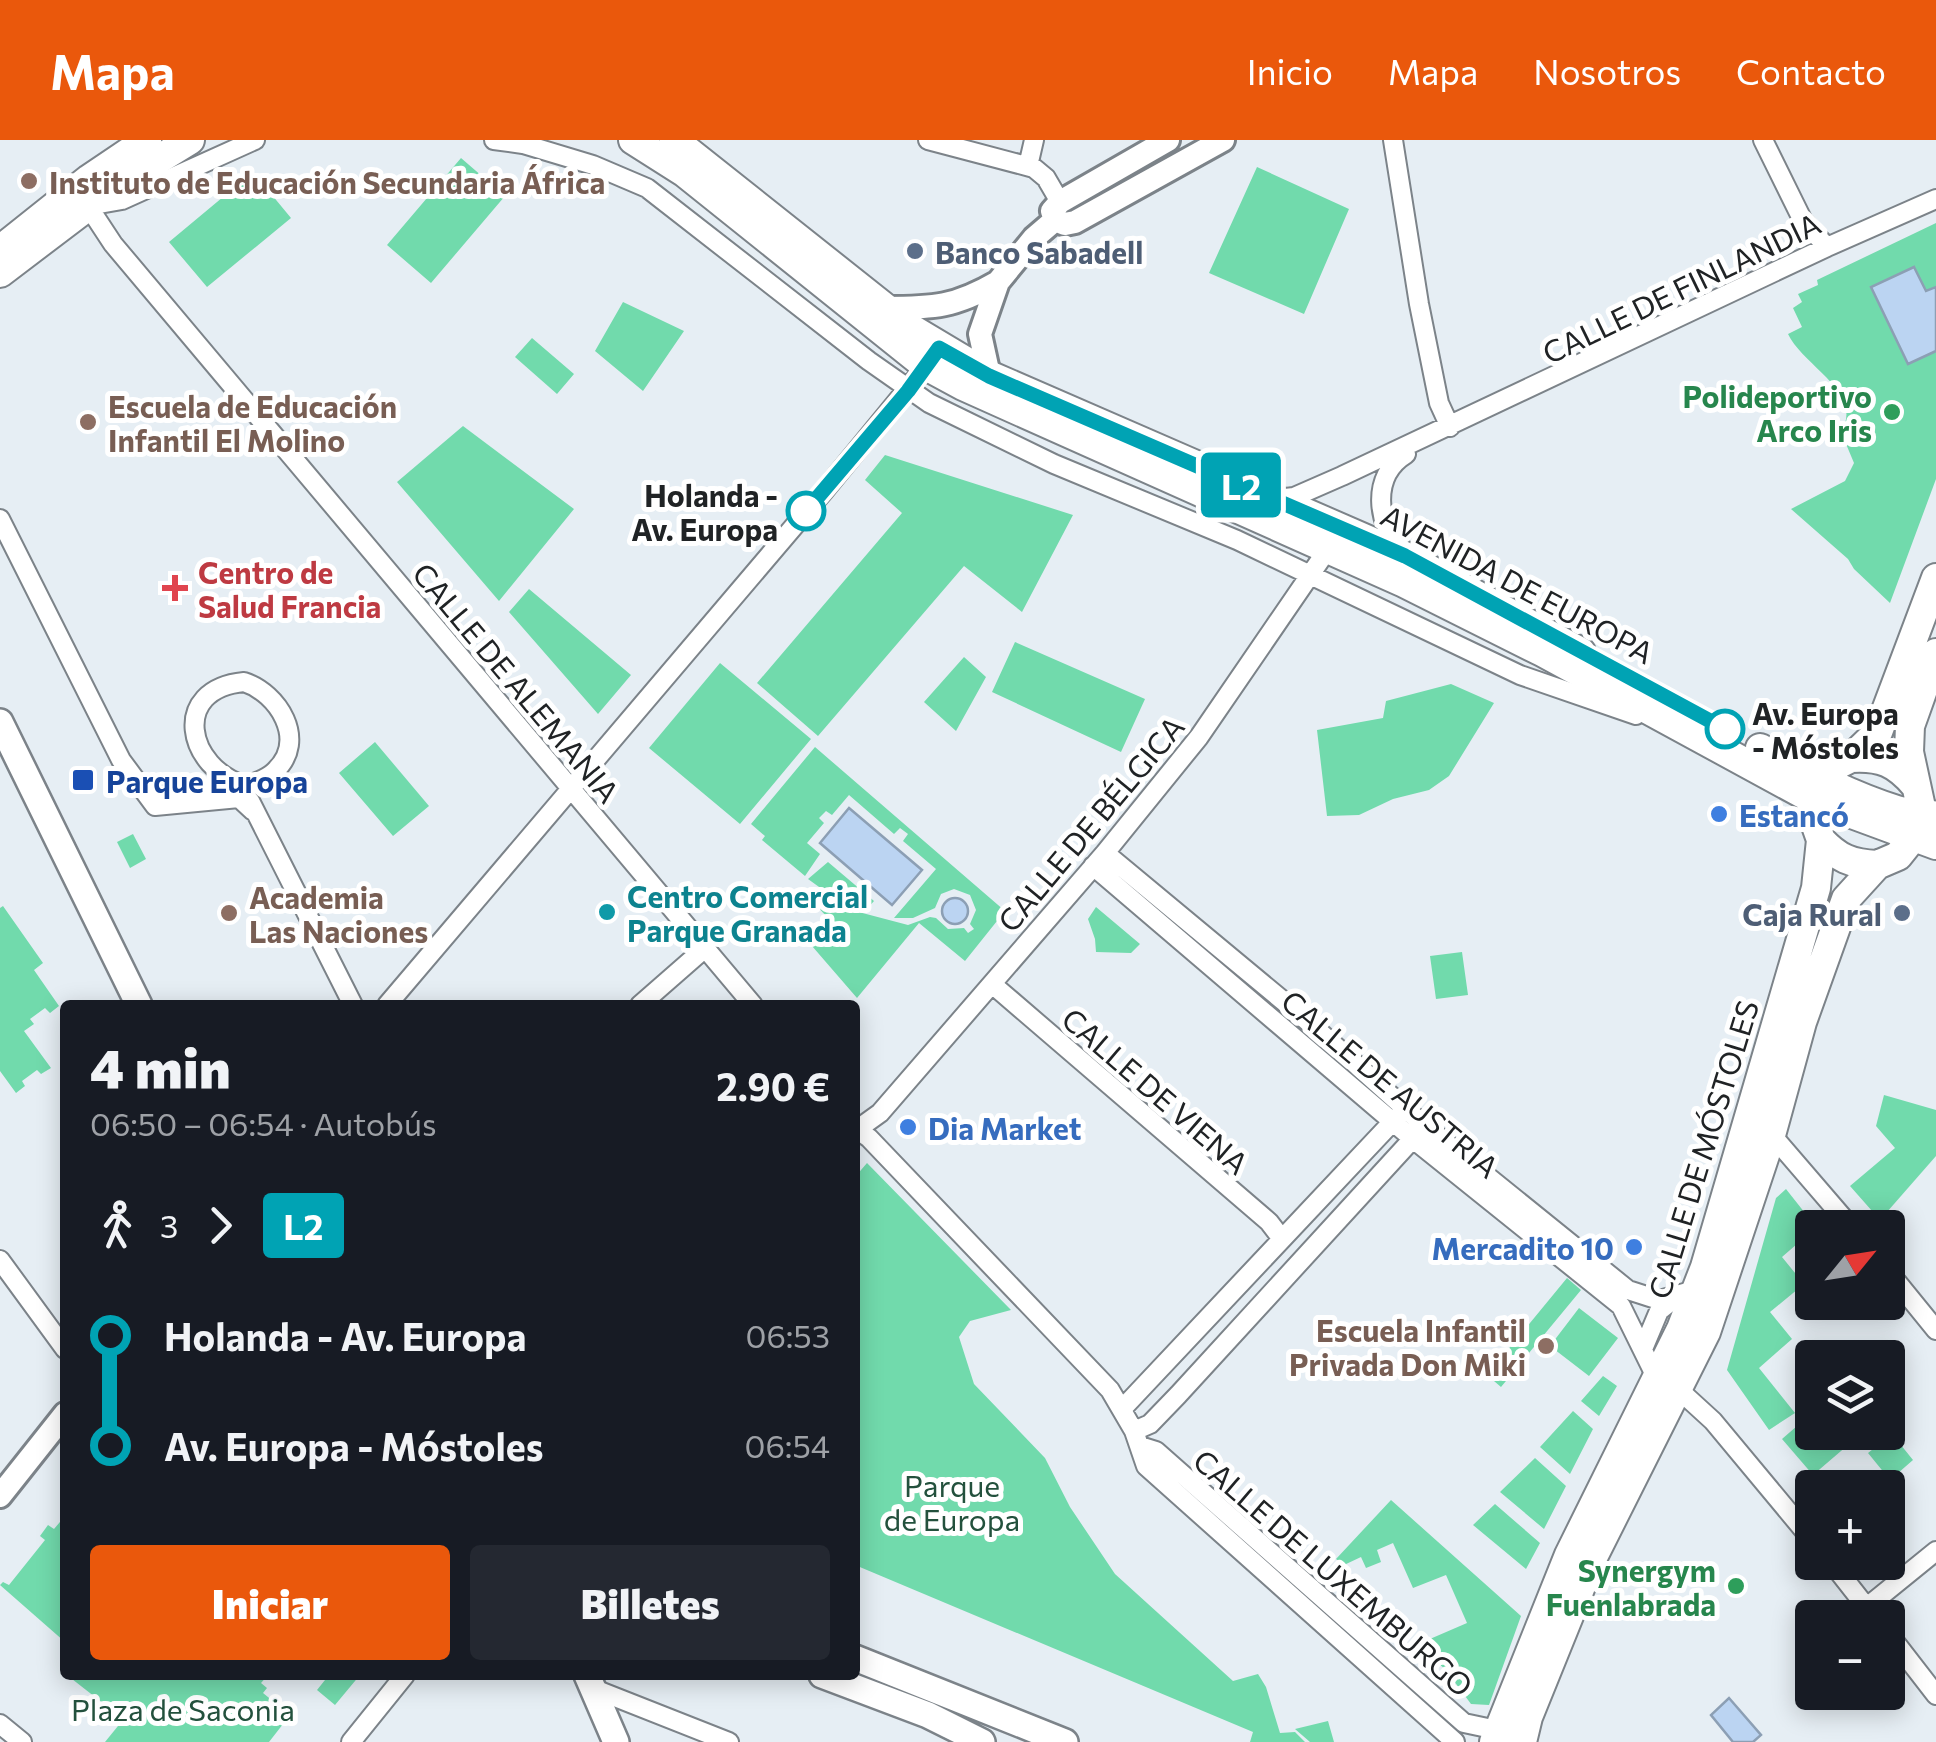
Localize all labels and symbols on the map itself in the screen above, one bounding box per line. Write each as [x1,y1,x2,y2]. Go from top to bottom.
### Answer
place label: Instituto de Educación Secundaria África [49,163,605,200]
marker: Instituto de Educación Secundaria África [18,170,40,192]
street label: CALLE DE FINLANDIA [1536,204,1826,370]
place label: Banco Sabadell [935,233,1143,270]
marker: Banco Sabadell [904,240,926,262]
place label: Polideportivo Arco Iris [1682,377,1872,448]
place label: Escuela de Educación Infantil El Molino [108,387,397,458]
marker: Polideportivo Arco Iris [1881,401,1903,423]
marker: Escuela de Educación Infantil El Molino [77,411,99,433]
line badge: L2 [1196,452,1286,518]
place label: Holanda - Av. Europa [631,476,778,547]
marker: Holanda - Av. Europa [787,492,825,530]
street label: AVENIDA DE EUROPA [1376,496,1660,670]
place label: Centro de Salud Francia [198,553,381,624]
street label: CALLE DE ALEMANIA [406,555,628,809]
marker: Centro de Salud Francia [162,575,188,601]
place label: Av. Europa - Móstoles [1752,694,1899,765]
street label: CALLE DE BÉLGICA [989,708,1191,938]
marker: Av. Europa - Móstoles [1706,710,1744,748]
place label: Parque Europa [106,762,308,799]
marker: Parque Europa [70,767,96,793]
place label: Estancó [1739,796,1849,833]
marker: Estancó [1708,803,1730,825]
place label: Centro Comercial Parque Granada [627,877,868,948]
place label: Academia Las Naciones [249,878,428,949]
place label: Caja Rural [1742,895,1882,932]
marker: Centro Comercial Parque Granada [596,901,618,923]
marker: Academia Las Naciones [218,902,240,924]
marker: Caja Rural [1891,902,1913,924]
street label: CALLE DE AUSTRIA [1275,981,1507,1185]
street label: CALLE DE MÓSTOLES [1639,995,1765,1303]
street label: CALLE DE VIENA [1055,999,1257,1181]
place label: Dia Market [928,1109,1081,1146]
marker: Dia Market [897,1116,919,1138]
north arrow [1795,1210,1905,1320]
place label: Mercadito 10 [1432,1229,1614,1266]
marker: Mercadito 10 [1623,1236,1645,1258]
place label: Escuela Infantil Privada Don Miki [1289,1311,1526,1382]
marker: Escuela Infantil Privada Don Miki [1535,1335,1557,1357]
street label: CALLE DE LUXEMBURGO [1187,1441,1481,1703]
park label: Parque de Europa [884,1466,1020,1537]
place label: Synergym Fuenlabrada [1546,1551,1716,1622]
marker: Synergym Fuenlabrada [1725,1575,1747,1597]
park label: Plaza de Saconia [71,1690,295,1727]

